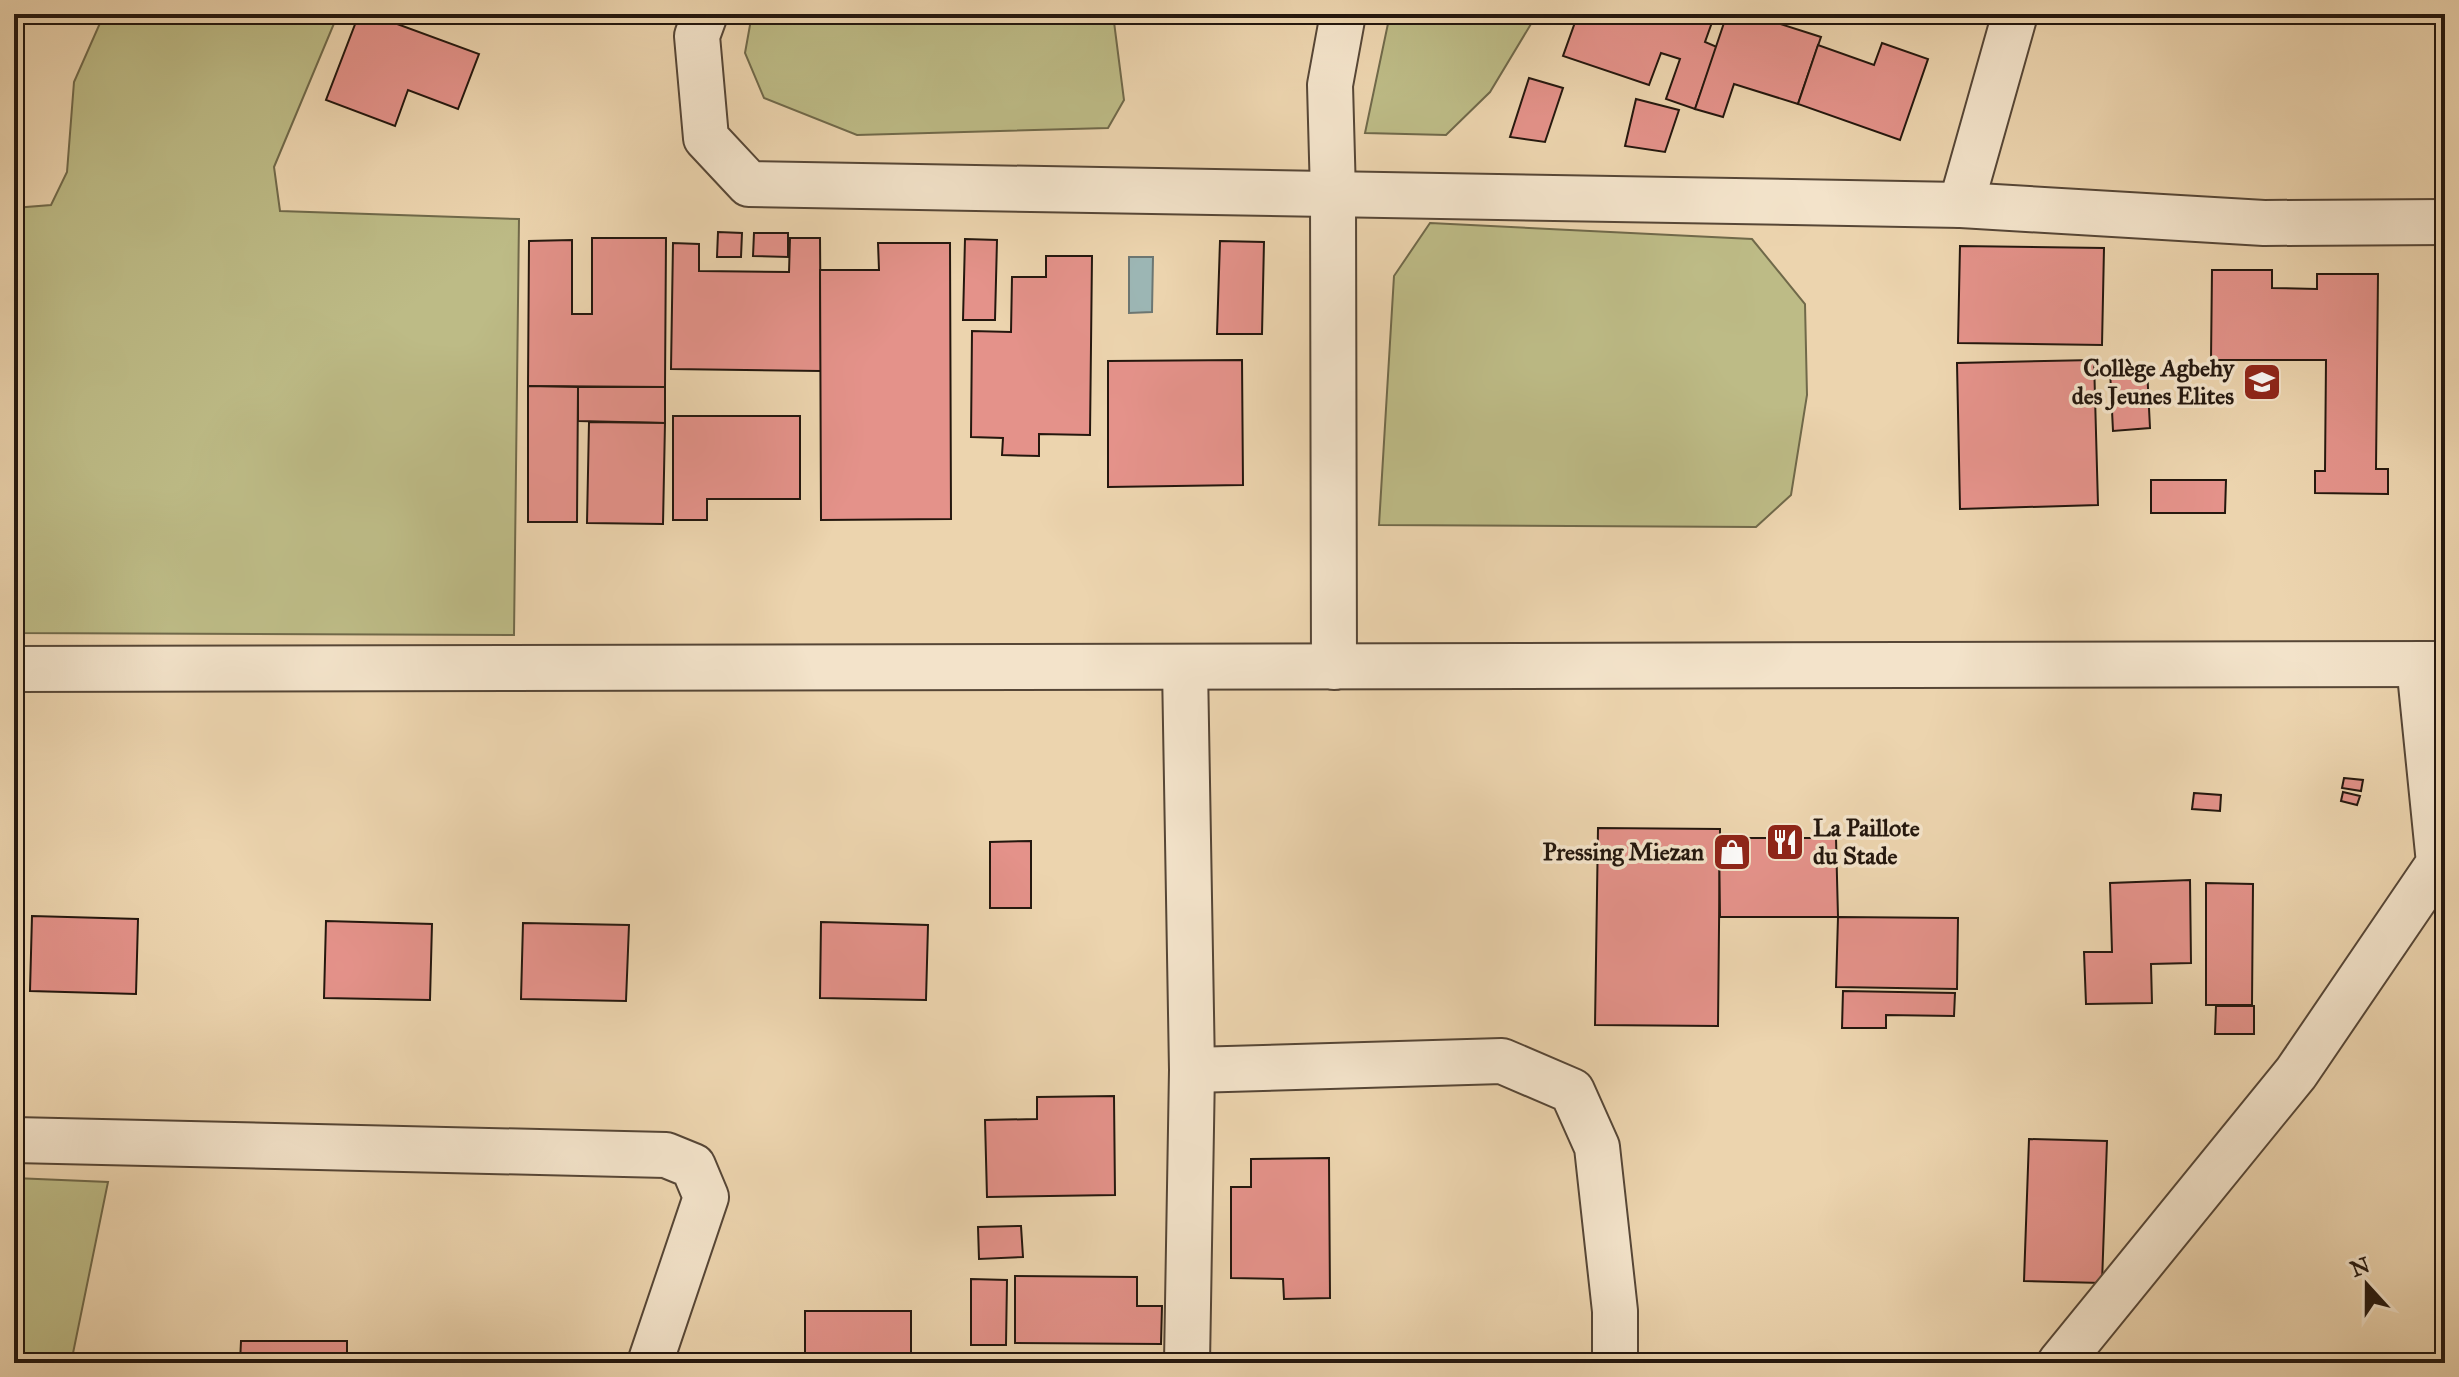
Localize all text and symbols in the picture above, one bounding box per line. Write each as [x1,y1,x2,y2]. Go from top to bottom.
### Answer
place label: Collège Agbehy des Jeunes Elites [2072,353,2236,411]
school or university icon: Collège Agbehy des Jeunes Elites [2241,361,2283,403]
place label: La Paillote du Stade [1813,813,1920,871]
restaurant icon: La Paillote du Stade [1764,821,1806,863]
shop icon: Pressing Miezan [1711,831,1753,873]
place label: Pressing Miezan [1543,837,1704,867]
north arrow [2327,1245,2407,1325]
text: N [2346,1251,2374,1283]

